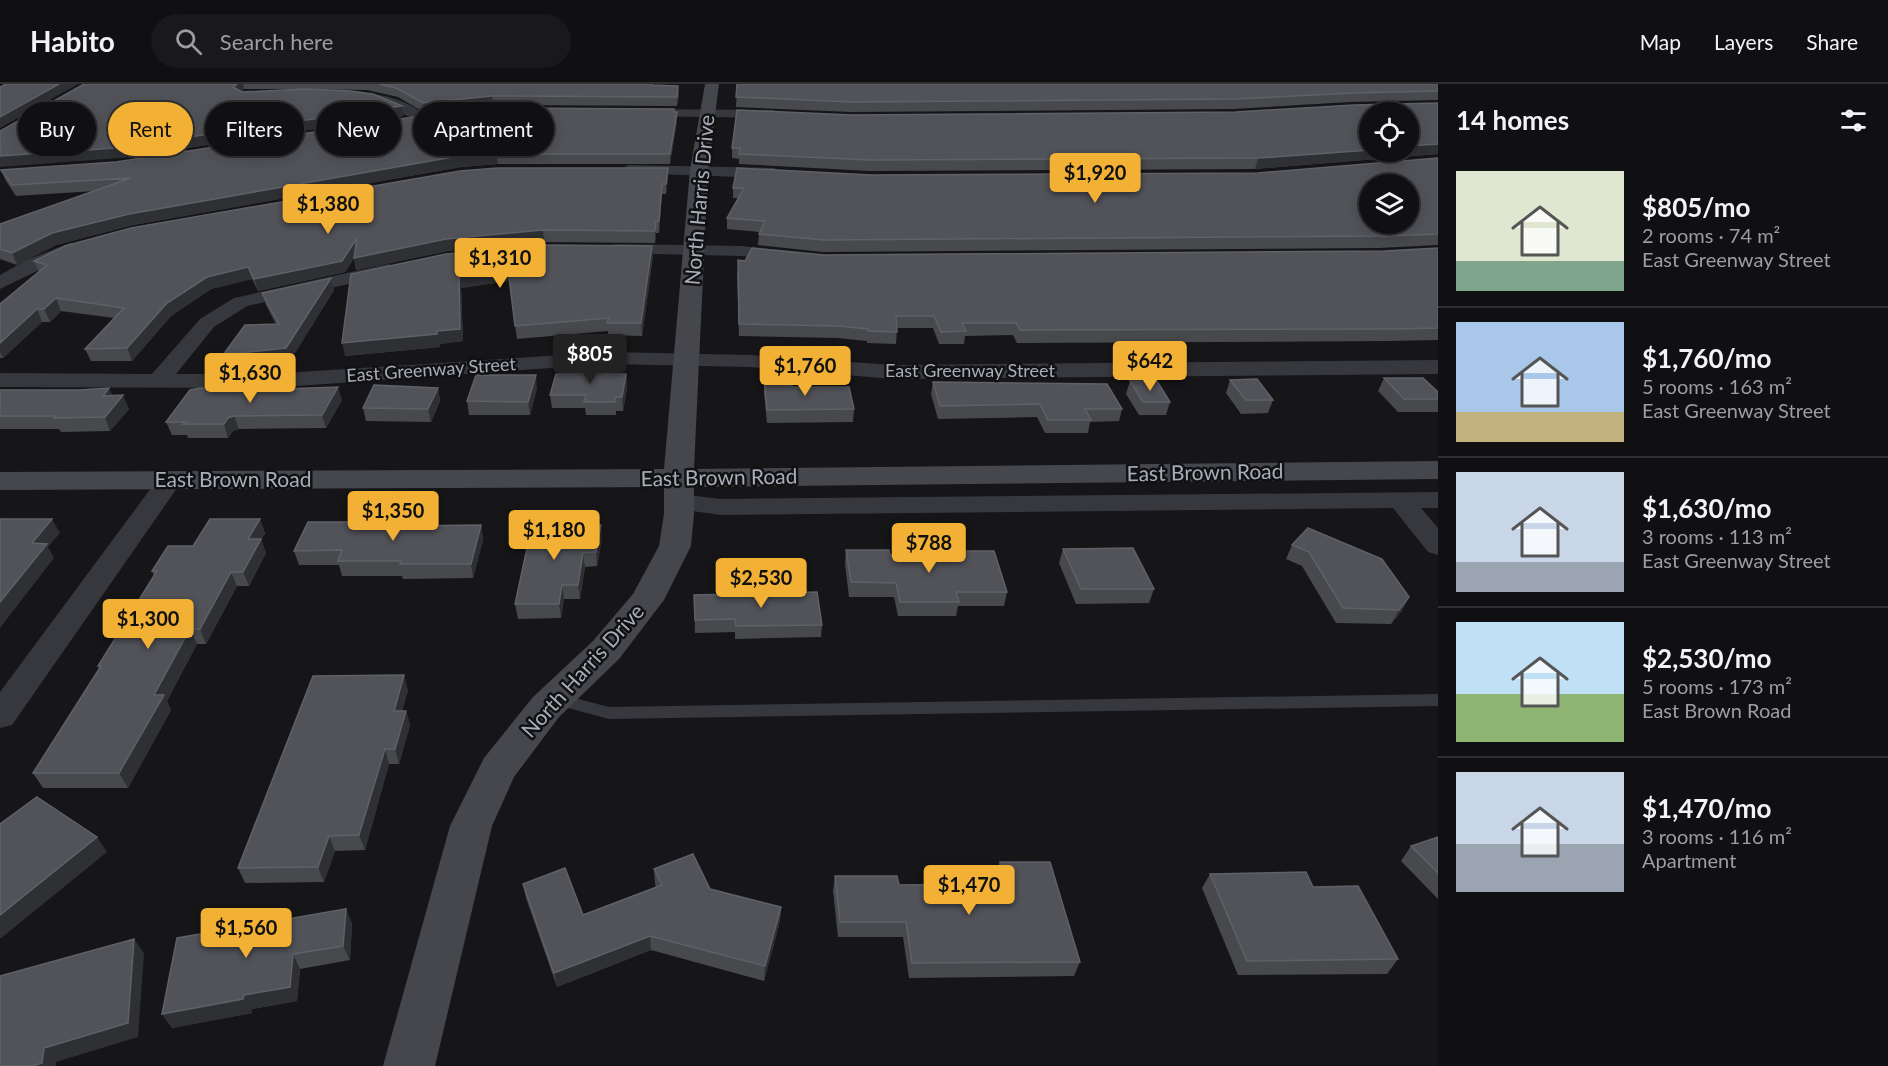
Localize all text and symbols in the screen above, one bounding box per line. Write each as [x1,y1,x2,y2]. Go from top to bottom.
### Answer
search box [151,14,571,68]
text: Habito [30,24,115,58]
icon: search [172,25,205,58]
text: Search here [220,28,333,55]
text: Map [1640,29,1681,54]
text: Layers [1714,29,1773,54]
text: Share [1806,29,1858,54]
chip: Buy [18,102,96,156]
chip: Rent [108,102,193,156]
chip: Filters [205,102,304,156]
chip: New [316,102,401,156]
chip: Apartment [413,102,554,156]
map controls [1359,102,1419,234]
button: locate [1359,102,1419,162]
text: 14 homes [1456,104,1569,136]
icon: filters [1837,104,1870,137]
street label: North Harris Drive [679,114,718,286]
pin: $1,920 [1046,153,1144,204]
text: $1,920 [1064,160,1126,184]
button: layers [1359,174,1419,234]
pin: $1,380 [279,184,377,235]
text: $1,380 [297,191,359,215]
text: $805/mo [1642,191,1750,223]
icon: home [1504,195,1576,267]
text: 2 rooms · 74 m² [1642,223,1780,247]
pin: $1,310 [451,238,549,289]
text: $1,310 [469,245,531,269]
text: East Greenway Street [1642,247,1831,271]
pin: $805 [554,334,626,385]
text: $805 [567,341,613,365]
pin: $642 [1114,341,1186,392]
text: $1,760/mo [1642,342,1772,374]
pin: $1,760 [756,346,854,397]
icon: home [1504,346,1576,418]
text: $642 [1127,348,1173,372]
street label: East Greenway Street [345,352,517,386]
pin: $1,630 [201,353,299,404]
text: $1,760 [774,353,836,377]
street label: East Greenway Street [885,359,1055,381]
text: $1,630 [219,360,281,384]
text: 5 rooms · 163 m² [1642,374,1792,398]
text: East Greenway Street [1642,398,1831,422]
street label: East Brown Road [1126,458,1284,485]
street label: East Brown Road [640,463,798,490]
street label: East Brown Road [155,466,311,491]
pin: $1,350 [344,491,442,542]
text: $1,630/mo [1642,492,1772,524]
icon: home [1504,496,1576,568]
text: $1,350 [362,498,424,522]
pin: $1,180 [505,510,603,561]
text: $1,180 [523,517,585,541]
pin: $788 [893,523,965,574]
text: 3 rooms · 113 m² [1642,524,1792,548]
text: $788 [906,530,952,554]
text: East Greenway Street [1642,548,1831,572]
pin: $2,530 [712,558,810,609]
text: $2,530 [730,565,792,589]
street label: North Harris Drive [515,598,648,742]
pin: $1,300 [99,599,197,650]
text: $1,300 [117,606,179,630]
text: $2,530/mo [1642,642,1772,674]
icon: home [1504,646,1576,718]
text: 5 rooms · 173 m² [1642,674,1792,698]
text: East Brown Road [1642,698,1791,722]
text: $1,470/mo [1642,792,1772,824]
icon: home [1504,796,1576,868]
text: 3 rooms · 116 m² [1642,824,1792,848]
text: Apartment [1642,848,1736,872]
pin: $1,470 [920,865,1018,916]
text: $1,470 [938,872,1000,896]
pin: $1,560 [197,908,295,959]
text: $1,560 [215,915,277,939]

